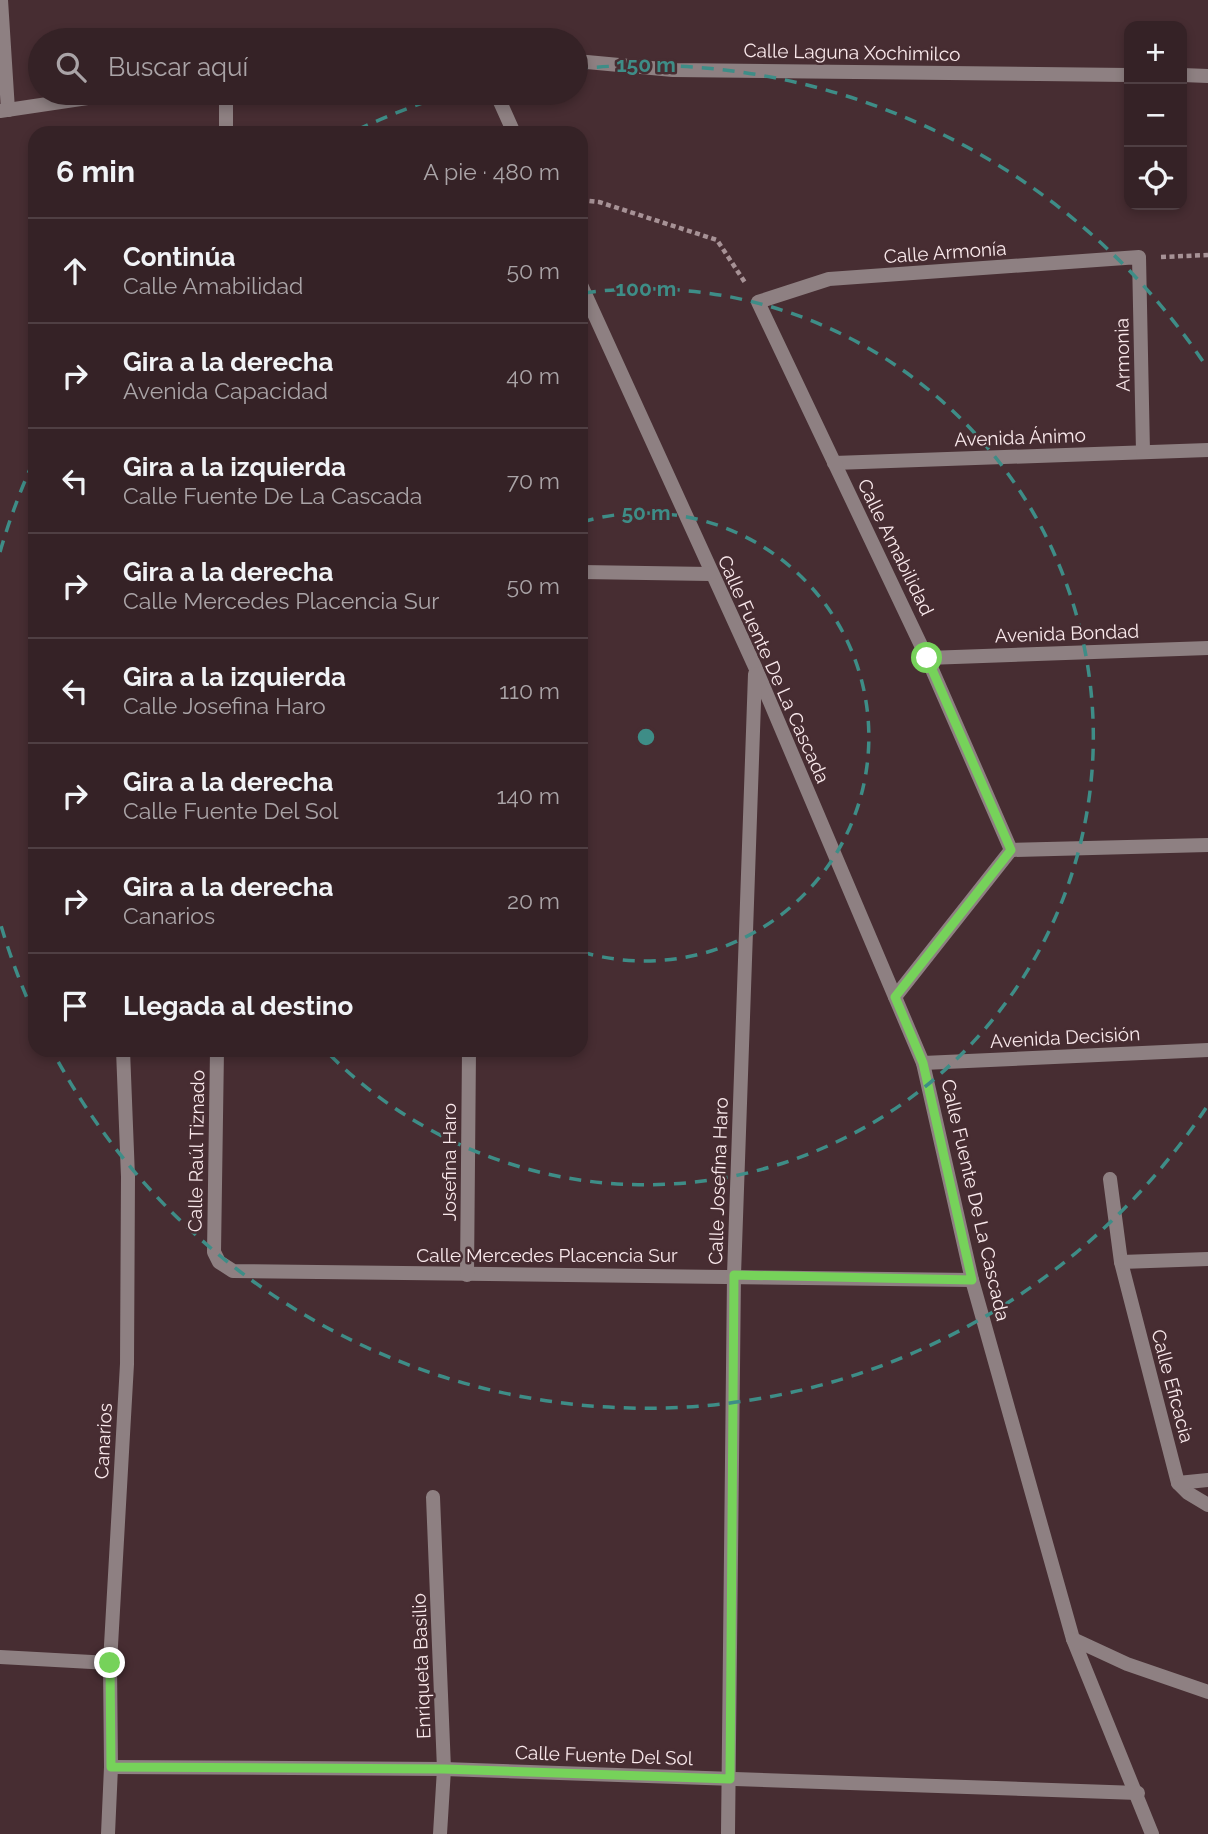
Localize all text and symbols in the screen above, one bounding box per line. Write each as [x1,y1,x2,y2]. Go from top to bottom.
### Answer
map controls [1124,21,1187,210]
button: + [1124,21,1187,84]
search box [28,28,588,105]
street label: Calle Laguna Xochimilco [743,39,961,65]
icon: search [52,48,90,86]
text: Buscar aquí [108,52,248,82]
text: 150 m [616,52,676,77]
button: − [1124,84,1187,147]
button: locate [1124,147,1187,210]
text: 6 min [56,154,135,189]
text: A pie · 480 m [423,158,560,185]
street label: Calle Armonía [883,237,1007,267]
text: Continúa [123,242,235,272]
icon: ahead [56,252,94,290]
text: 50 m [506,257,560,284]
text: Calle Amabilidad [123,272,303,299]
text: 100 m [616,276,676,301]
street label: Armonia [1110,318,1134,392]
text: Gira a la derecha [123,347,333,377]
icon: right [56,357,94,395]
text: 40 m [506,362,560,389]
text: Avenida Capacidad [123,377,328,404]
street label: Avenida Ánimo [954,424,1086,450]
text: Gira a la izquierda [123,452,346,482]
icon: left [56,462,94,500]
text: 70 m [507,467,560,494]
street label: Calle Amabilidad [853,475,939,619]
text: Calle Fuente De La Cascada [123,482,422,509]
text: 50 m [621,500,671,525]
street label: Calle Fuente De La Cascada [714,552,834,786]
text: Gira a la derecha [123,557,333,587]
icon: right [56,567,94,605]
text: 50 m [506,572,560,599]
text: Calle Mercedes Placencia Sur [123,587,439,614]
street label: Avenida Bondad [994,619,1140,647]
route start [911,642,942,673]
text: Gira a la izquierda [123,662,346,692]
icon: left [56,672,94,710]
text: 110 m [499,677,560,704]
text: Calle Josefina Haro [123,692,326,719]
centre of rings [634,725,658,749]
text: Gira a la derecha [123,767,333,797]
icon: right [56,777,94,815]
text: 140 m [497,782,560,809]
text: Calle Fuente Del Sol [123,797,339,824]
text: Gira a la derecha [123,872,333,902]
icon: right [56,882,94,920]
text: 20 m [507,887,560,914]
text: Canarios [123,902,215,929]
icon: arrive [56,987,94,1025]
text: Llegada al destino [123,991,353,1021]
street label: Avenida Decisión [989,1022,1141,1052]
street label: Calle Raúl Tiznado [184,1070,208,1232]
street label: Calle Fuente De La Cascada [937,1077,1015,1323]
street label: Calle Josefina Haro [704,1097,732,1265]
street label: Josefina Haro [438,1103,460,1221]
street label: Calle Mercedes Placencia Sur [416,1244,678,1266]
street label: Calle Eficacia [1147,1327,1199,1445]
street label: Canarios [90,1402,116,1480]
street label: Enriqueta Basilio [407,1593,435,1739]
route end [94,1647,125,1678]
street label: Calle Fuente Del Sol [515,1741,694,1769]

